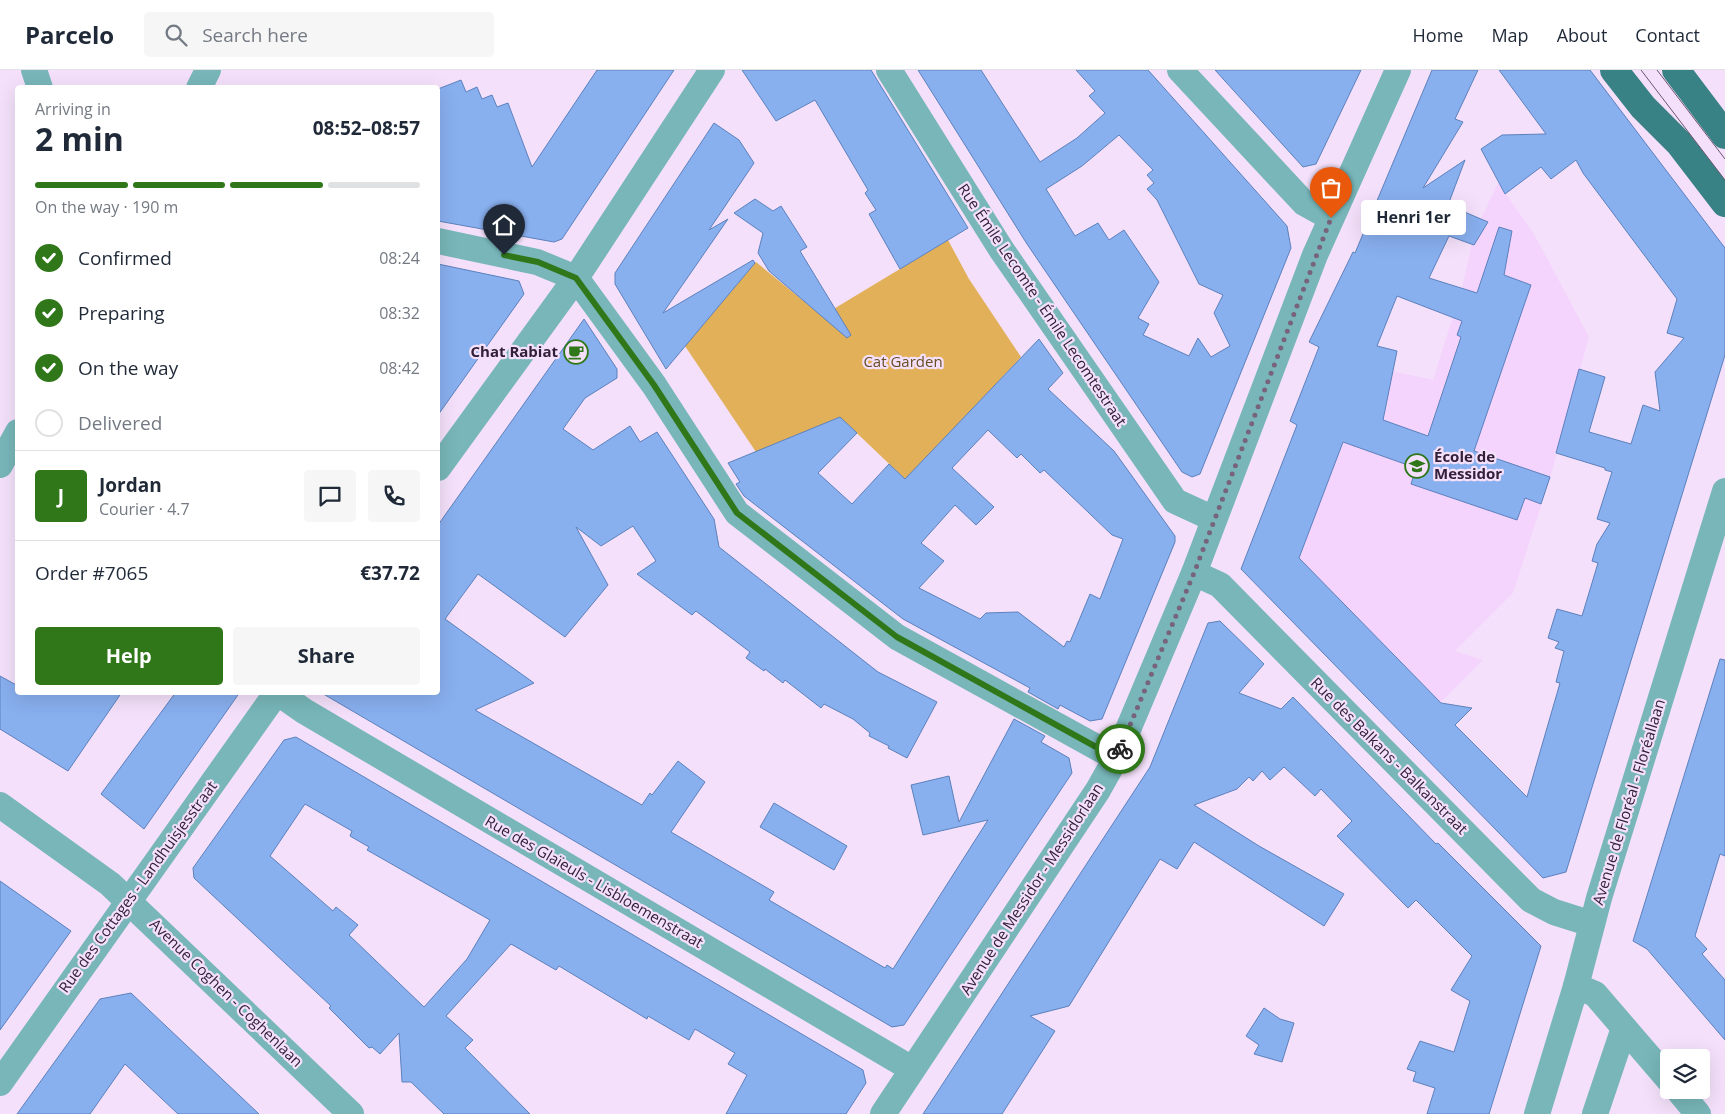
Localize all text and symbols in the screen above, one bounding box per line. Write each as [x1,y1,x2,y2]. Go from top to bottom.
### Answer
search box [144,12,494,57]
text: Parcelo [25,18,114,51]
icon: search [162,21,190,49]
text: Search here [202,22,308,48]
text: Home [1413,23,1463,47]
text: Map [1491,23,1529,47]
text: About [1557,23,1607,47]
text: Contact [1635,23,1700,47]
text: Arriving in [35,98,111,120]
text: 08:52–08:57 [313,115,420,141]
text: 2 min [35,117,124,160]
pin [1310,167,1352,218]
icon: bag [1317,174,1345,202]
street label: Rue Émile Lecomte - Émile Lecomtestraat [954,179,1132,430]
text: On the way · 190 m [35,196,178,218]
callout: Henri 1er [1361,200,1466,236]
pin [483,204,525,255]
text: Henri 1er [1376,206,1451,228]
icon: home [490,211,518,239]
icon: check [35,244,63,272]
text: Confirmed [78,245,172,271]
text: 08:24 [379,247,420,269]
icon: check [35,299,63,327]
text: Preparing [78,300,165,326]
text: 08:32 [379,302,420,324]
cafe icon: Chat Rabiat [563,339,589,365]
place label: Chat Rabiat [471,341,558,361]
park label: Cat Garden [863,351,943,371]
icon: check [35,354,63,382]
text: On the way [78,355,178,381]
text: 08:42 [379,357,420,379]
text: Delivered [78,410,162,436]
place label: École de Messidor [1434,446,1502,483]
school or university icon: École de Messidor [1404,453,1430,479]
button: chat [304,470,356,522]
button: phone [368,470,420,522]
text: Jordan [99,472,162,498]
text: J [58,483,64,509]
text: Courier · 4.7 [99,498,190,520]
text: Order #7065 [35,560,148,586]
text: €37.72 [360,560,420,586]
button: Help [35,627,223,685]
button: Share [233,627,420,685]
street label: Rue des Balkans - Balkanstraat [1307,672,1473,838]
street label: Avenue de Floréal - Floréallaan [1587,696,1669,907]
courier [1095,724,1145,774]
icon: bike [1106,735,1134,763]
street label: Rue des Cottages - Landhuisjesstraat [54,777,221,996]
street label: Avenue de Messidor - Messidorlaan [955,779,1107,998]
street label: Rue des Glaïeuls - Lisbloemenstraat [482,810,707,952]
street label: Avenue Coghen - Coghenlaan [146,914,307,1071]
map controls [1660,1049,1710,1099]
button: layers [1660,1049,1710,1099]

